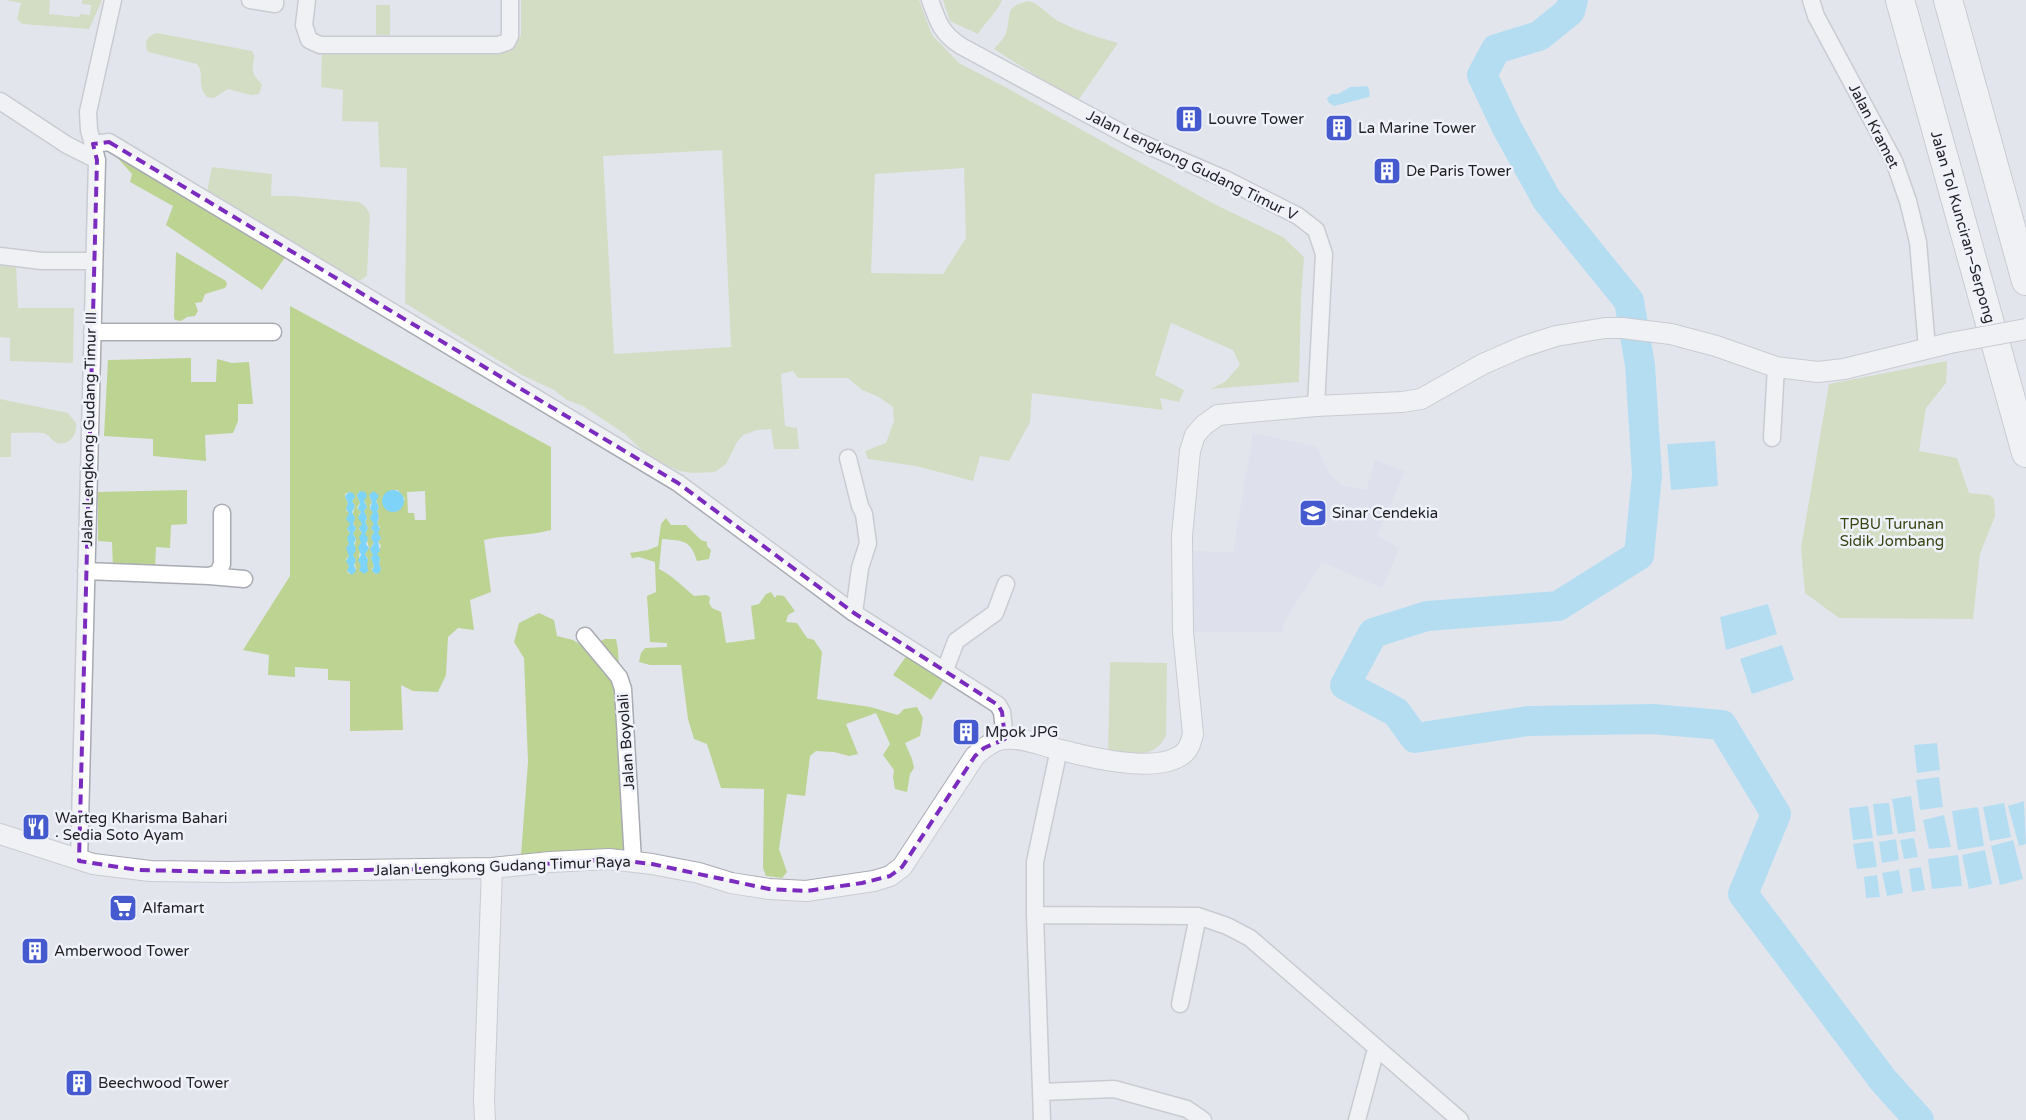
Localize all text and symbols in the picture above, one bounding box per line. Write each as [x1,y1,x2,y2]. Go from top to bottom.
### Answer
street label: Jalan Kramet [1845,81,1903,172]
building icon: Louvre Tower [1174,104,1204,134]
street label: Jalan Lengkong Gudang Timur V [1084,106,1301,224]
place label: Louvre Tower [1208,110,1304,128]
building icon: La Marine Tower [1324,113,1354,143]
place label: La Marine Tower [1358,119,1476,137]
street label: Jalan Tol Kunciran–Serpong [1927,129,1999,325]
building icon: De Paris Tower [1372,156,1402,186]
place label: De Paris Tower [1406,162,1512,180]
street label: Jalan Lengkong Gudang Timur III [78,311,100,547]
school or university icon: Sinar Cendekia [1298,498,1328,528]
place label: Sinar Cendekia [1332,504,1438,522]
park label: TPBU Turunan Sidik Jombang [1840,515,1944,550]
street label: Jalan Boyolali [614,693,638,791]
building icon: Mpok JPG [951,717,981,747]
place label: Mpok JPG [985,723,1058,741]
place label: Warteg Kharisma Bahari · Sedia Soto Ayam [55,809,228,844]
restaurant icon: Warteg Kharisma Bahari · Sedia Soto Ayam [21,812,51,842]
street label: Jalan Lengkong Gudang Timur Raya [373,853,631,879]
supermarket icon: Alfamart [108,893,138,923]
place label: Alfamart [142,899,205,917]
building icon: Amberwood Tower [20,936,50,966]
place label: Amberwood Tower [54,942,189,960]
building icon: Beechwood Tower [64,1068,94,1098]
place label: Beechwood Tower [98,1074,229,1092]

